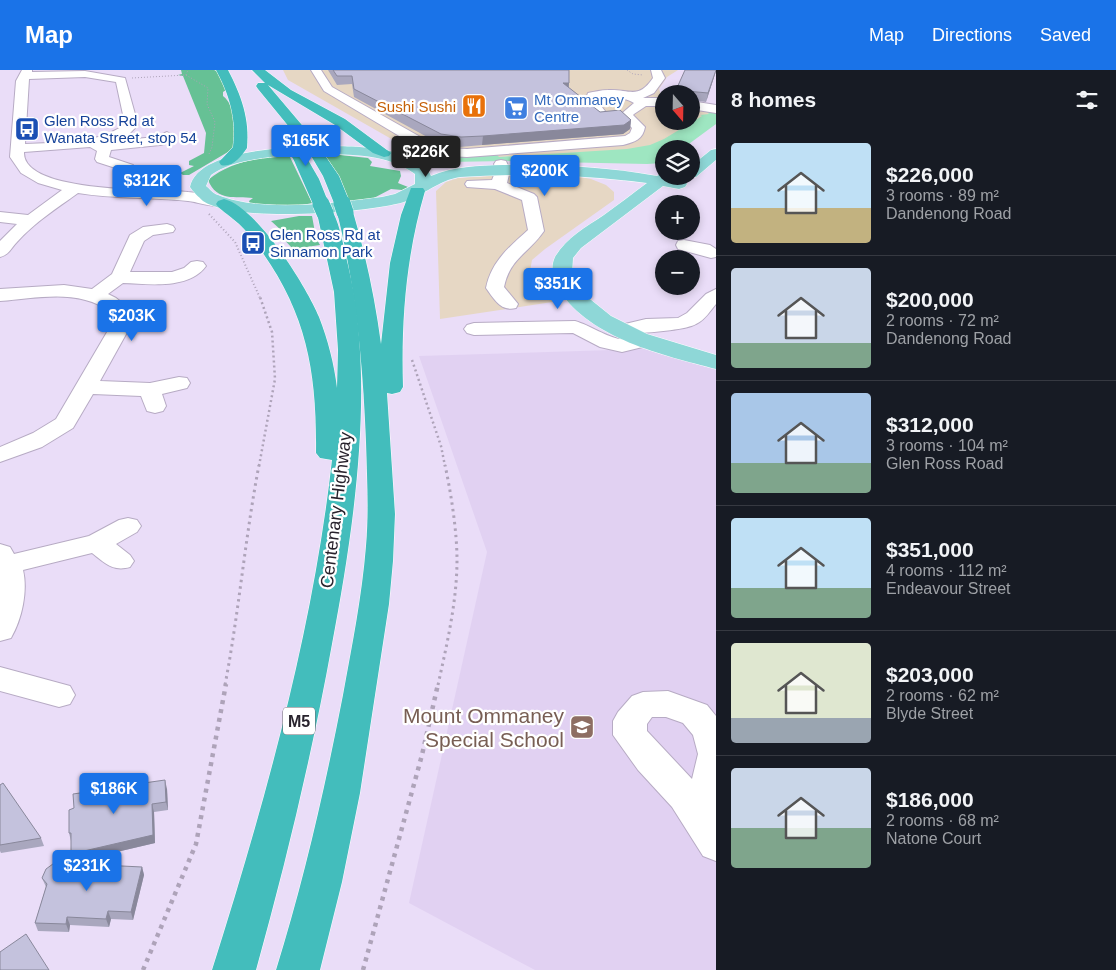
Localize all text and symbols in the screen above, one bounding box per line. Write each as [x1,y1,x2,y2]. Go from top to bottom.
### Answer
text: Map [25,21,73,48]
text: Map [869,25,904,45]
text: Directions [932,25,1012,45]
text: Saved [1040,25,1091,45]
north arrow [655,85,700,130]
map controls [655,85,700,295]
icon: filters [1073,86,1101,114]
text: 8 homes [731,88,816,111]
place label: Mt Ommaney Centre [534,91,625,125]
restaurant icon: Sushi Sushi [461,93,487,119]
supermarket icon: Mt Ommaney Centre [503,95,529,121]
place label: Sushi Sushi [377,98,456,115]
place label: Glen Ross Rd at Wanata Street, stop 54 [44,112,197,146]
bus stop icon: Glen Ross Rd at Wanata Street, stop 54 [14,116,40,142]
pin: $165K [271,124,341,167]
text: $165K [282,132,330,149]
pin: $226K [391,136,461,178]
button: layers [655,140,700,185]
text: $226K [402,143,450,160]
pin: $200K [510,154,580,197]
text: $200K [521,162,569,179]
icon: home [771,163,831,223]
text: $226,000 [886,163,974,186]
pin: $312K [112,164,182,207]
text: $312K [123,172,171,189]
text: 3 rooms · 89 m² [886,187,999,204]
button: + [655,195,700,240]
text: Dandenong Road [886,205,1011,222]
place label: Glen Ross Rd at Sinnamon Park [270,226,381,260]
bus stop icon: Glen Ross Rd at Sinnamon Park [240,230,266,256]
button: − [655,250,700,295]
pin: $351K [523,268,593,310]
text: $351K [534,275,582,292]
icon: home [771,288,831,348]
text: $200,000 [886,288,974,311]
pin: $203K [97,300,167,342]
text: $203K [108,307,156,324]
text: 2 rooms · 72 m² [886,312,999,329]
text: Dandenong Road [886,330,1011,347]
icon: home [771,413,831,473]
text: $312,000 [886,413,974,436]
street label: Centenary Highway [317,431,355,589]
text: 3 rooms · 104 m² [886,437,1008,454]
text: Glen Ross Road [886,455,1003,472]
icon: home [771,538,831,598]
text: $351,000 [886,538,974,561]
text: 4 rooms · 112 m² [886,562,1007,579]
text: Endeavour Street [886,580,1011,597]
icon: home [771,663,831,723]
text: $203,000 [886,663,974,686]
text: 2 rooms · 62 m² [886,687,999,704]
place label: Mount Ommaney Special School [403,704,564,751]
text: Blyde Street [886,705,973,722]
road number: M5 [283,707,315,734]
school or university icon: Mount Ommaney Special School [569,714,595,740]
pin: $186K [79,772,149,815]
text: $186K [90,780,138,797]
icon: home [771,788,831,848]
text: $186,000 [886,788,974,811]
text: 2 rooms · 68 m² [886,812,999,829]
text: Natone Court [886,830,981,847]
pin: $231K [52,850,122,892]
text: $231K [63,857,111,874]

